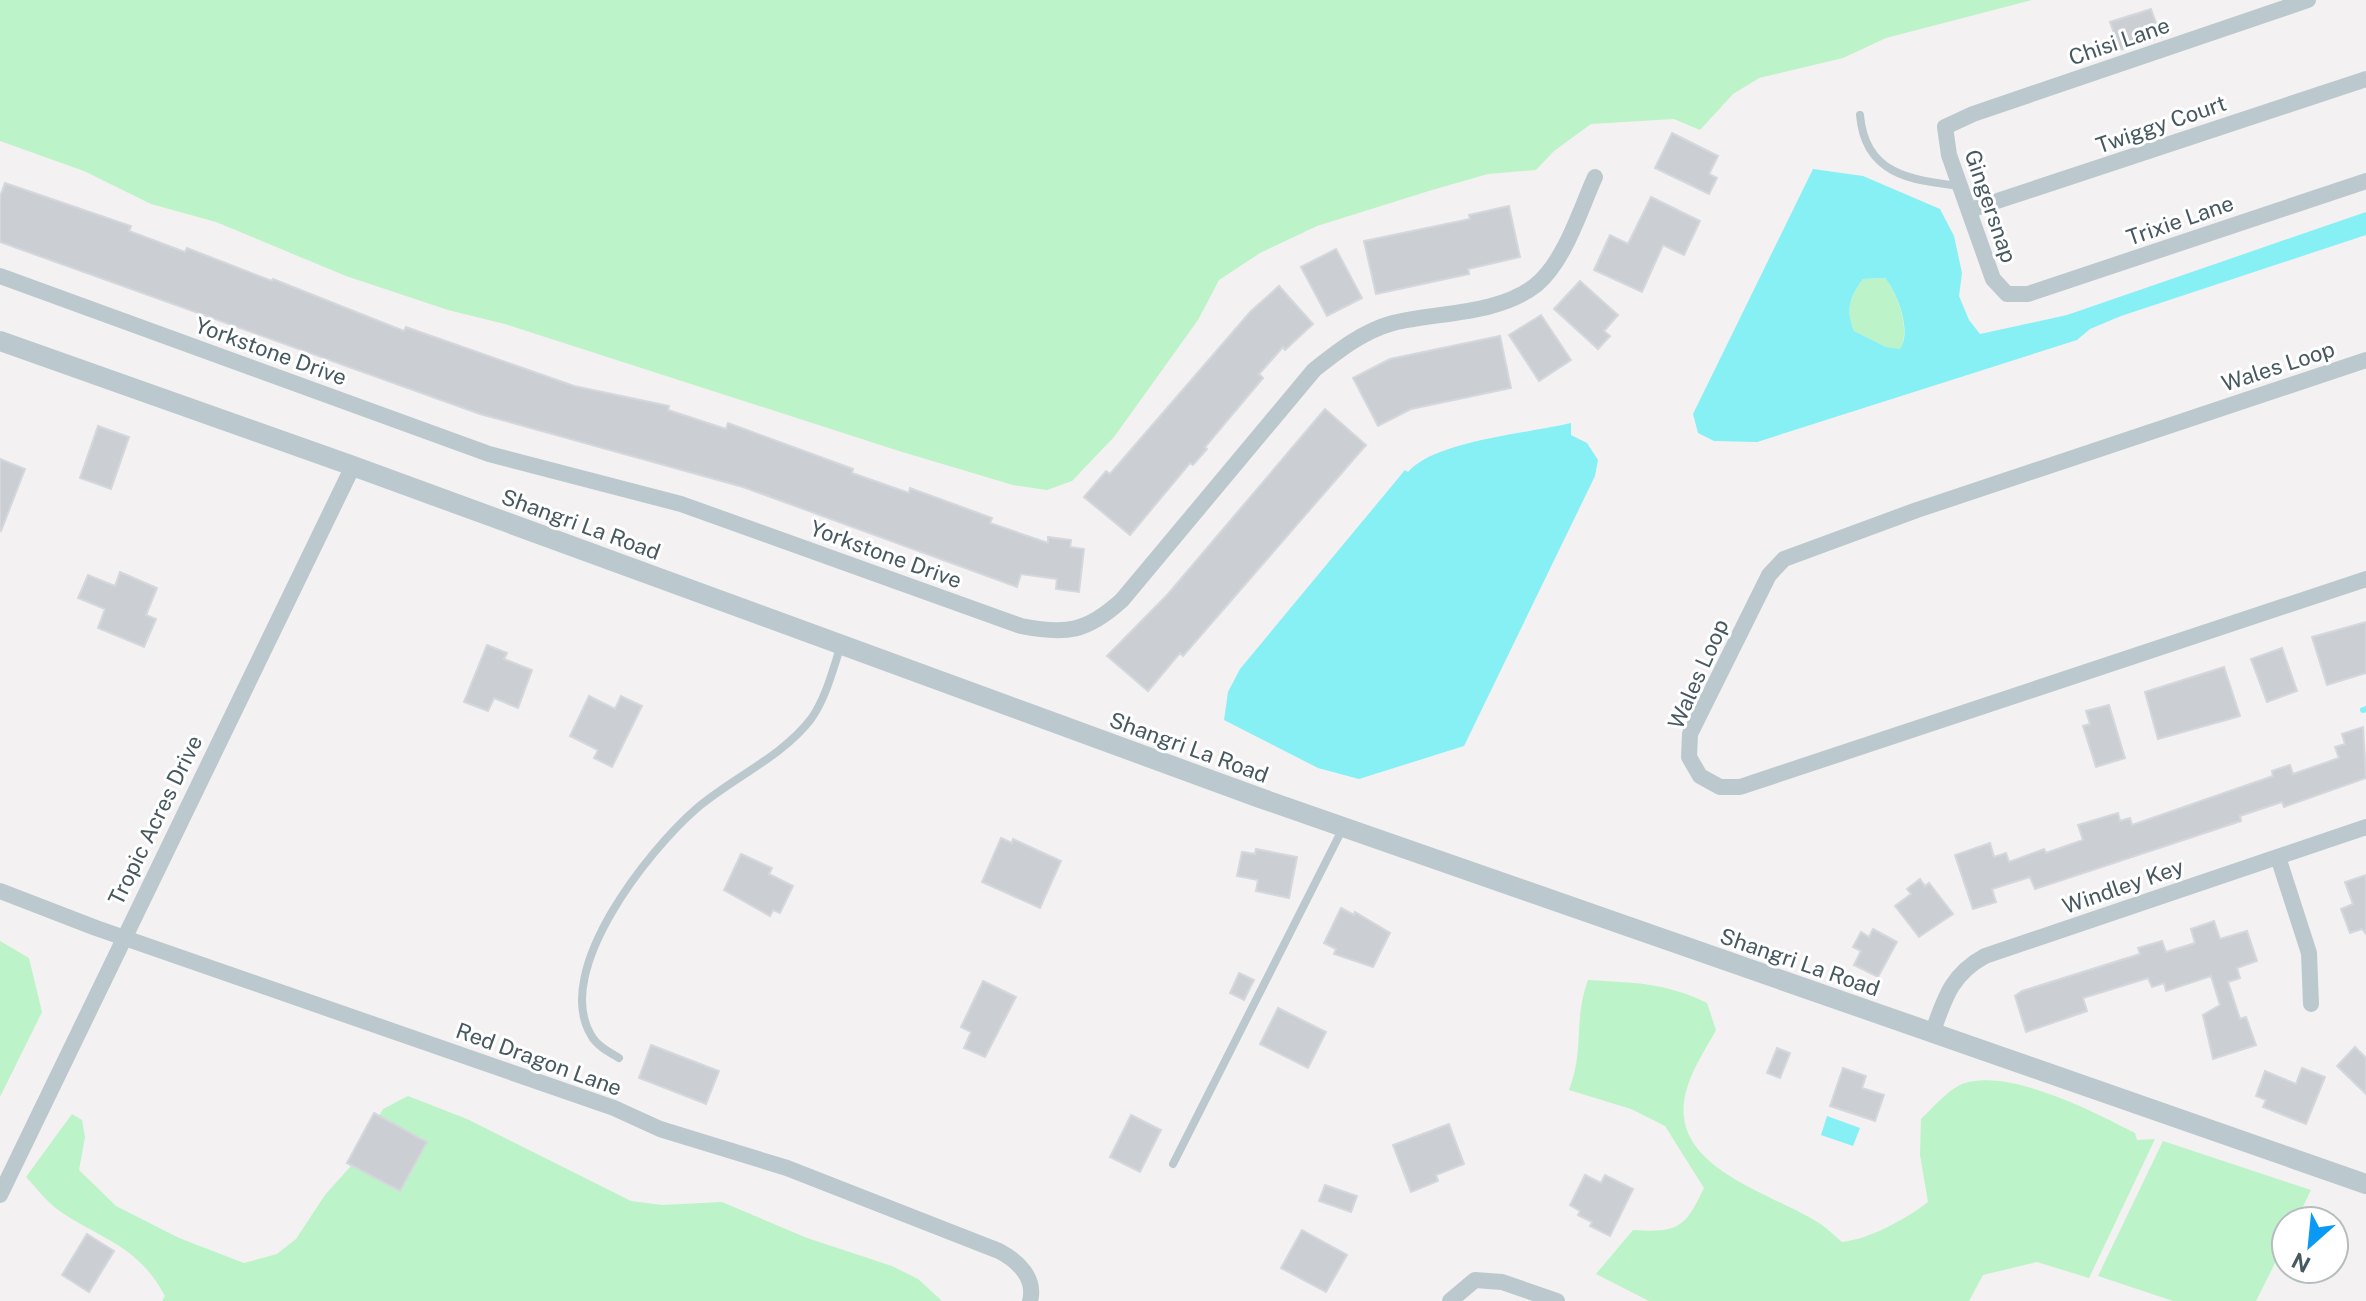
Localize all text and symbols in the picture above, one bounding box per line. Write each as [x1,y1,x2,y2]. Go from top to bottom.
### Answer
street label: Chisi Lane [2065,12,2173,70]
street label: Twiggy Court [2092,90,2230,158]
street label: Gingersnap [1960,146,2022,266]
street label: Trixie Lane [2123,190,2237,250]
street label: Yorkstone Drive [192,311,350,391]
street label: Wales Loop [2218,336,2338,396]
street label: Shangri La Road [498,483,664,565]
street label: Yorkstone Drive [807,514,965,594]
street label: Wales Loop [1662,615,1734,733]
street label: Shangri La Road [1106,706,1272,788]
street label: Tropic Acres Drive [103,731,207,909]
street label: Windley Key [2059,853,2187,919]
street label: Shangri La Road [1717,922,1883,1002]
street label: Red Dragon Lane [453,1017,625,1101]
north arrow [2270,1205,2350,1285]
text: N [2287,1247,2314,1278]

